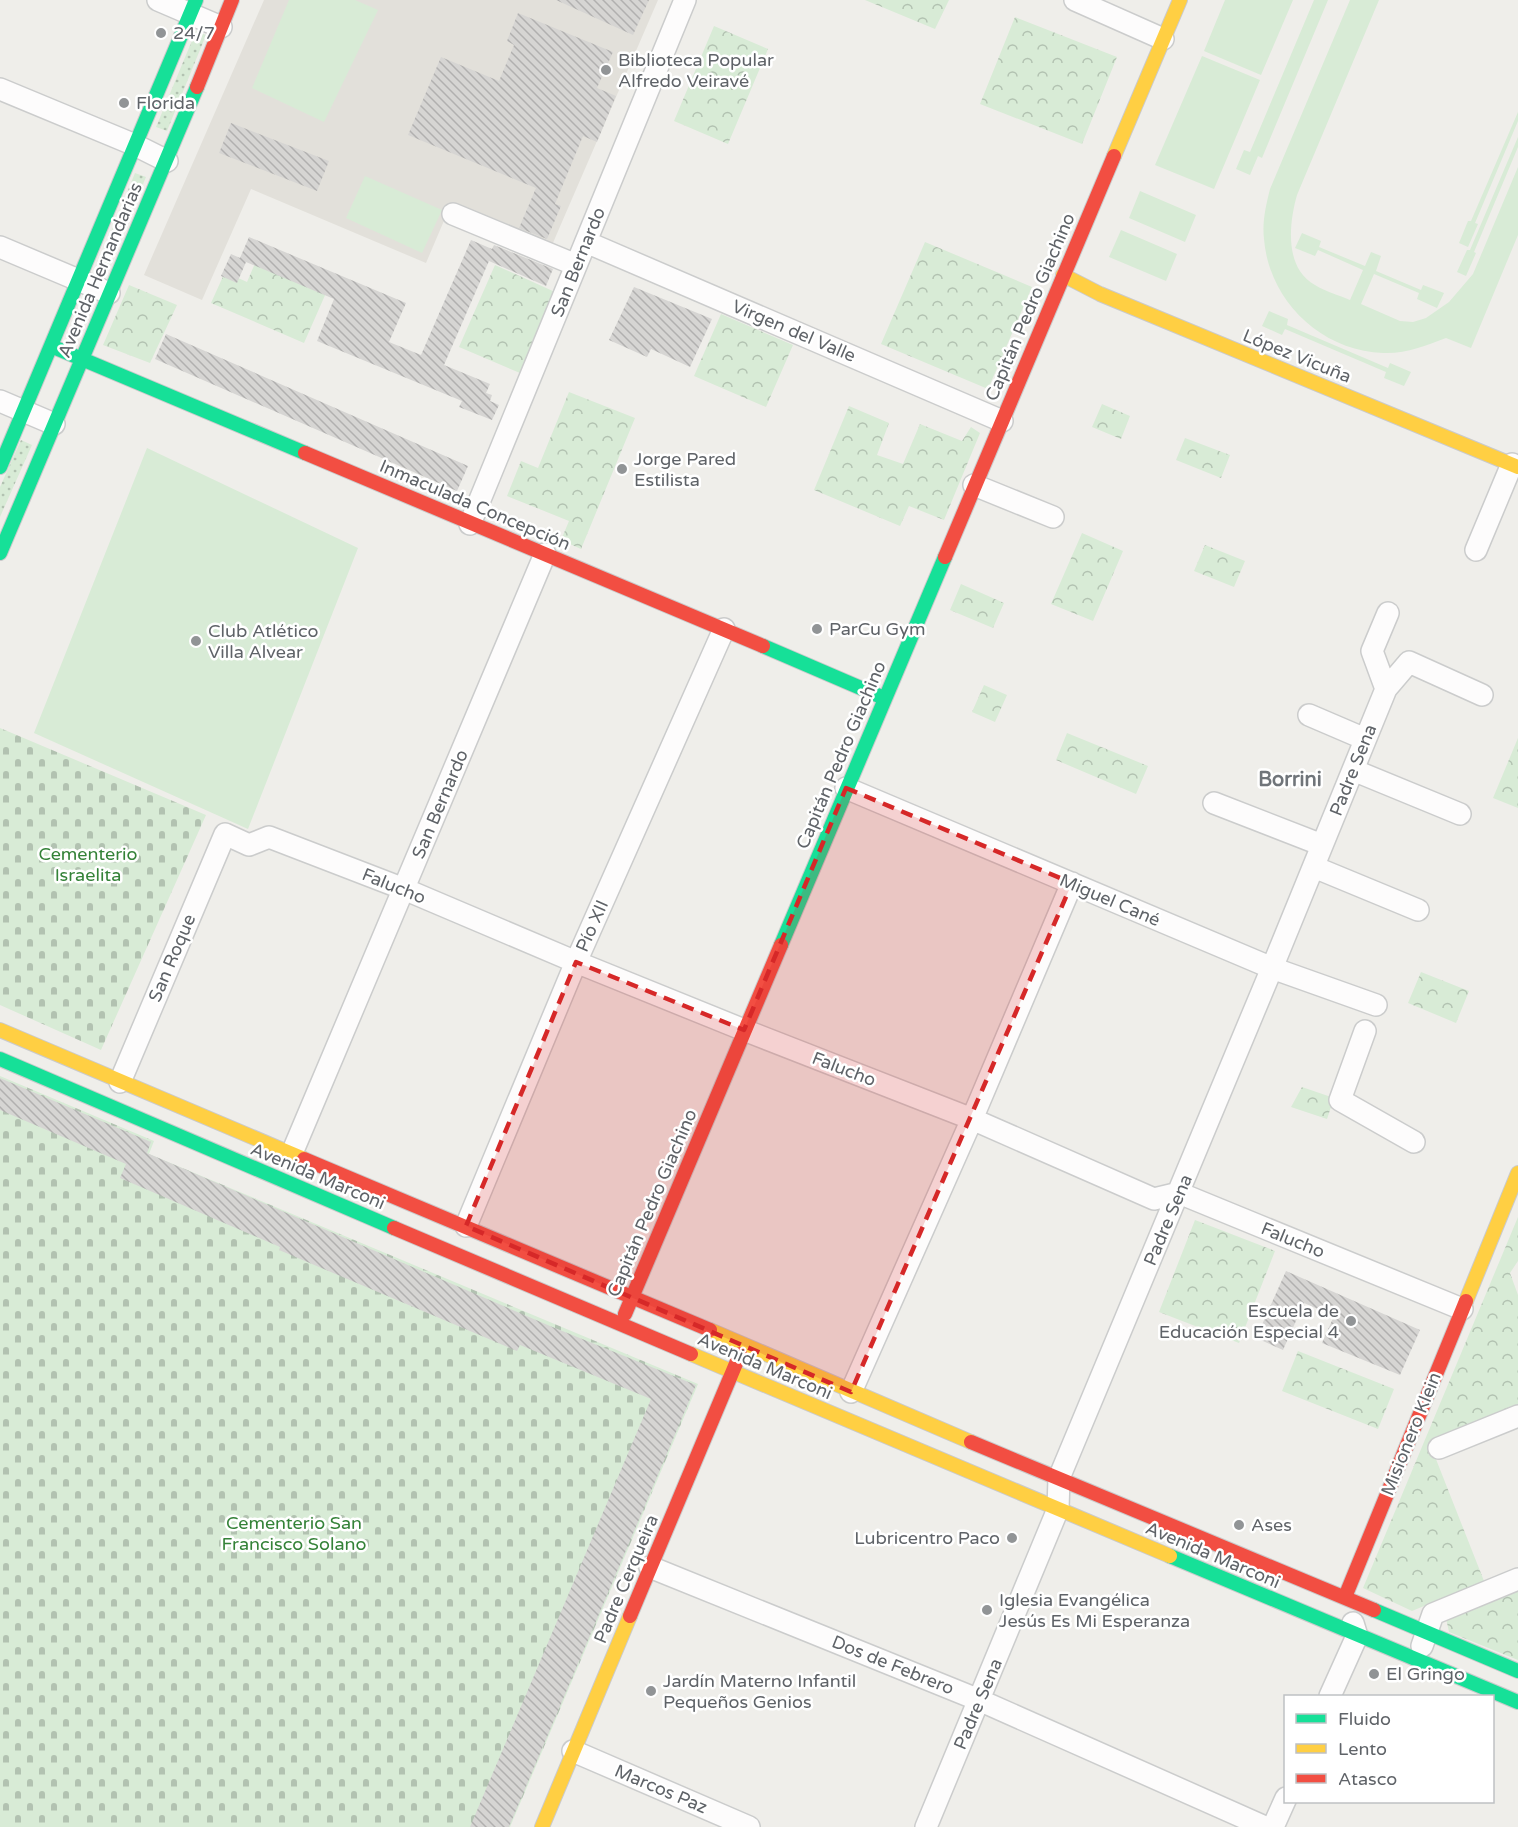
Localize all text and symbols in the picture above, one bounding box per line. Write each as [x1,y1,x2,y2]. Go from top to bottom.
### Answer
place label: 24/7 [173,22,215,44]
marker: 24/7 [154,26,168,40]
place label: Biblioteca Popular Alfredo Veiravé [618,49,774,92]
marker: Biblioteca Popular Alfredo Veiravé [599,63,613,77]
place label: Florida [136,92,195,114]
marker: Florida [117,96,131,110]
street label: Avenida Hernandarias [53,179,147,361]
street label: San Bernardo [546,204,610,320]
street label: Capitán Pedro Giachino [980,210,1080,404]
street label: Virgen del Valle [729,295,859,367]
street label: López Vicuña [1240,324,1354,388]
place label: Jorge Pared Estilista [634,448,736,491]
street label: Inmaculada Concepción [376,455,574,555]
marker: Jorge Pared Estilista [615,462,629,476]
place label: ParCu Gym [829,618,925,640]
place label: Club Atlético Villa Alvear [208,620,318,663]
marker: ParCu Gym [810,622,824,636]
marker: Club Atlético Villa Alvear [189,634,203,648]
street label: Capitán Pedro Giachino [791,658,891,852]
street label: Padre Sena [1325,721,1381,819]
street label: San Bernardo [407,746,473,862]
district label: Borrini [1258,768,1322,792]
park label: Cementerio Israelita [38,843,138,886]
street label: Falucho [359,863,429,909]
street label: Miguel Cané [1056,869,1164,931]
street label: Pío XII [571,897,613,955]
street label: San Roque [144,911,200,1005]
street label: Falucho [809,1047,879,1091]
street label: Capitán Pedro Giachino [602,1106,702,1300]
street label: Avenida Marconi [247,1138,389,1214]
street label: Padre Sena [1139,1171,1197,1269]
street label: Falucho [1258,1217,1328,1263]
place label: Escuela de Educación Especial 4 [1159,1300,1339,1343]
marker: Escuela de Educación Especial 4 [1344,1314,1358,1328]
street label: Avenida Marconi [694,1328,836,1404]
street label: Misionero Klein [1376,1369,1446,1499]
street label: Padre Cerqueira [589,1511,663,1647]
park label: Cementerio San Francisco Solano [222,1512,366,1555]
place label: Ases [1251,1514,1292,1536]
street label: Avenida Marconi [1142,1517,1284,1593]
marker: Ases [1232,1518,1246,1532]
place label: Lubricentro Paco [854,1527,1000,1549]
marker: Lubricentro Paco [1005,1531,1019,1545]
place label: Iglesia Evangélica Jesús Es Mi Esperanza [999,1589,1190,1632]
marker: Iglesia Evangélica Jesús Es Mi Esperanza [980,1603,994,1617]
street label: Dos de Febrero [829,1630,957,1700]
street label: Padre Sena [949,1655,1007,1753]
place label: El Gringo [1386,1663,1465,1685]
marker: El Gringo [1367,1667,1381,1681]
place label: Jardín Materno Infantil Pequeños Genios [663,1670,856,1713]
marker: Jardín Materno Infantil Pequeños Genios [644,1684,658,1698]
legend [1284,1695,1494,1803]
text: Fluido [1338,1708,1391,1730]
text: Lento [1338,1738,1387,1760]
street label: Marcos Paz [611,1760,711,1818]
text: Atasco [1338,1768,1397,1790]

